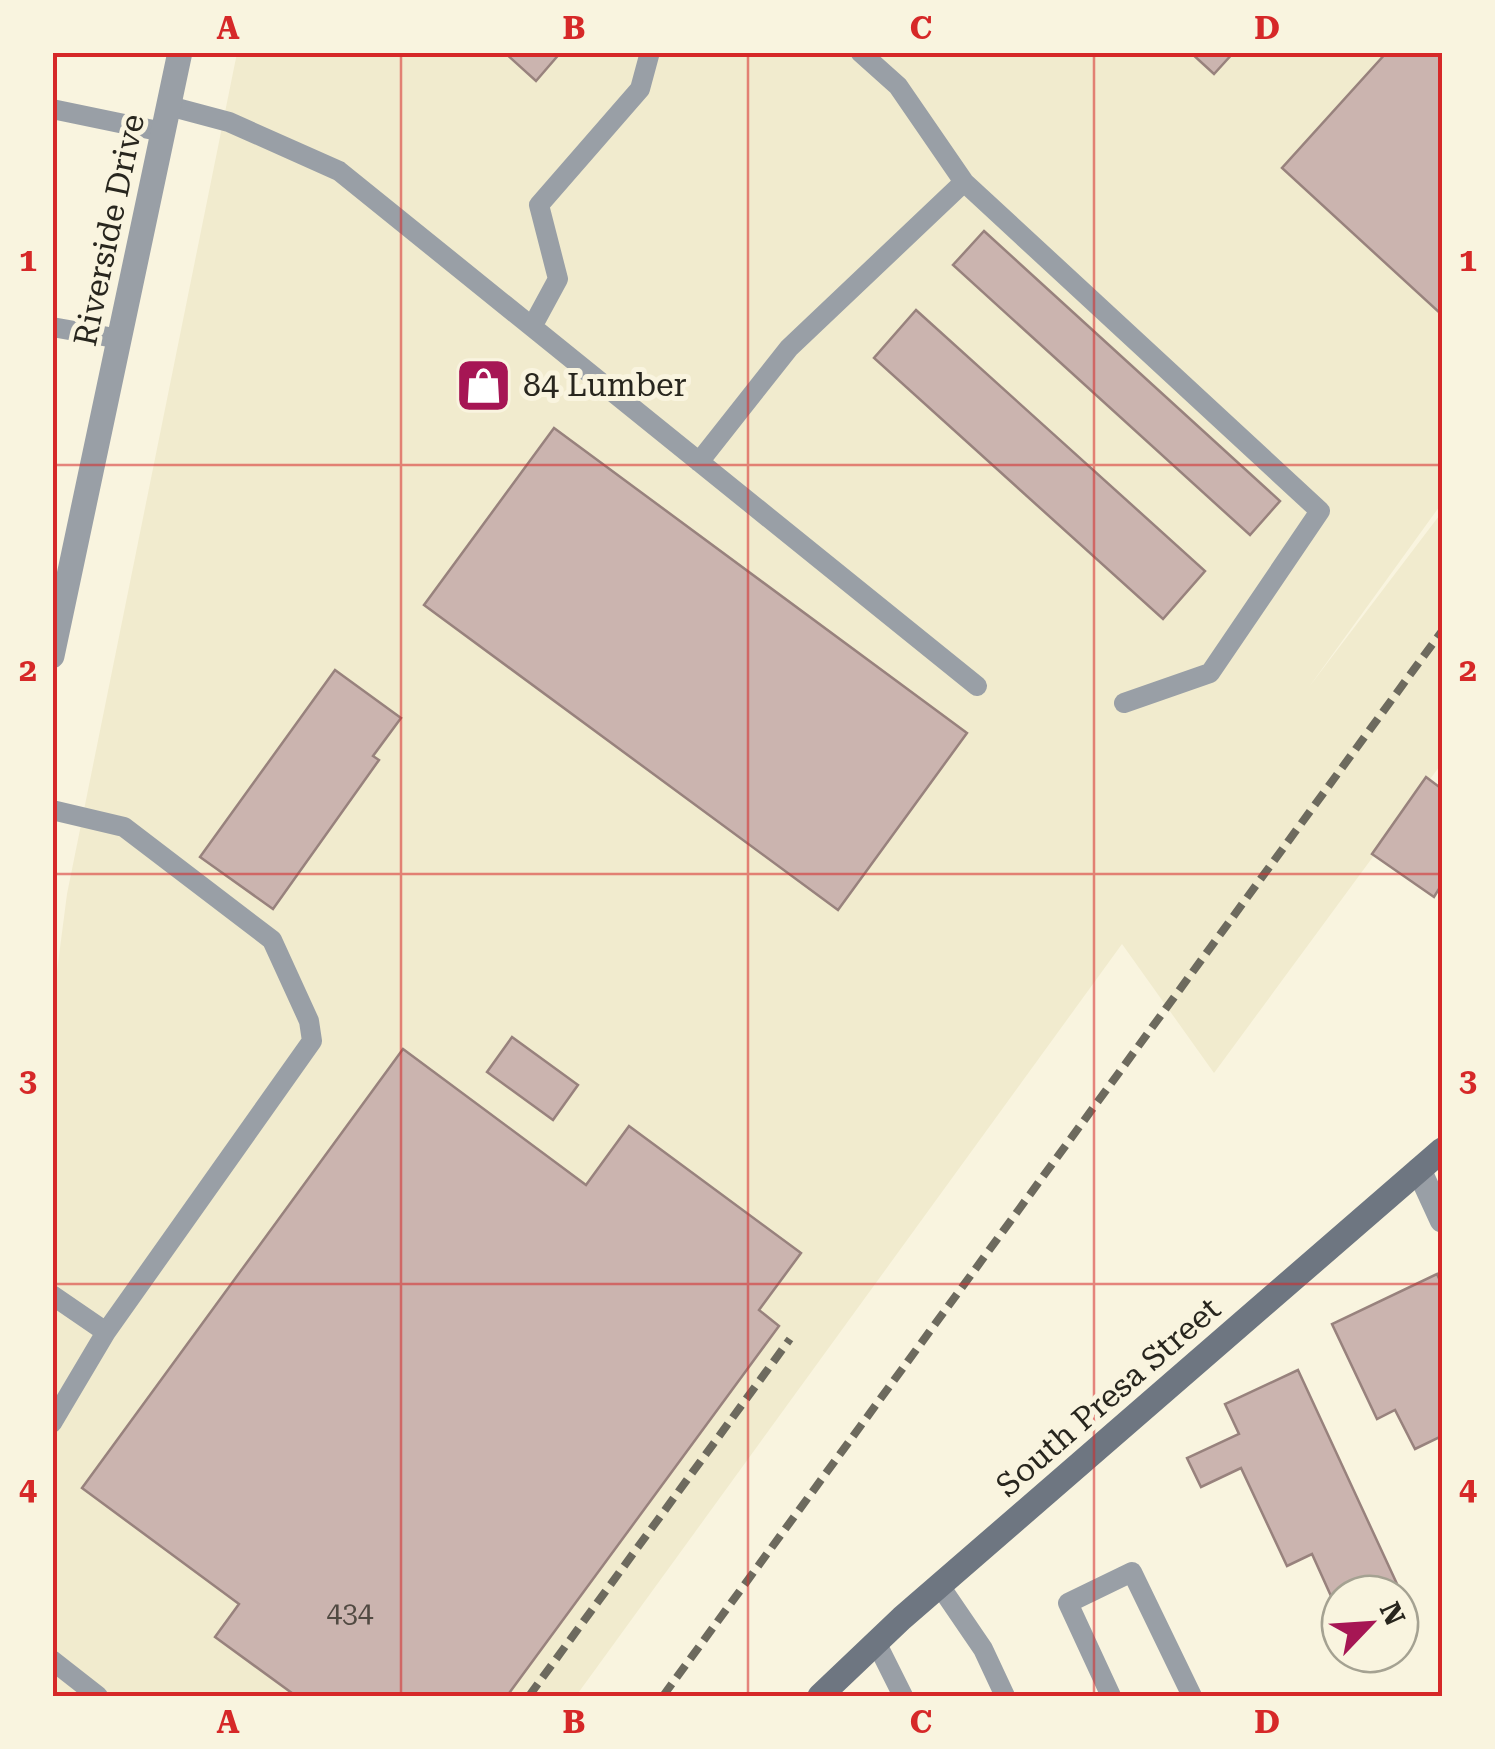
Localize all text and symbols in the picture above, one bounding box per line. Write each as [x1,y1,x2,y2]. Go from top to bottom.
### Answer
text: A [216,9,240,47]
text: B [562,9,586,47]
text: C [910,9,932,47]
text: D [1254,9,1280,47]
street label: Riverside Drive [66,111,152,349]
text: 1 [19,241,37,279]
text: 1 [1459,241,1477,279]
shop icon: 84 Lumber [454,355,514,415]
place label: 84 Lumber [523,366,687,404]
text: 2 [19,651,37,689]
text: 2 [1459,651,1477,689]
text: 3 [19,1061,37,1099]
text: 3 [1459,1061,1477,1099]
street label: South Presa Street [988,1289,1228,1505]
text: 4 [19,1470,37,1508]
text: 4 [1459,1470,1477,1508]
north arrow [1320,1574,1420,1674]
house number: 434 [326,1596,374,1629]
text: N [1373,1597,1412,1630]
text: A [216,1703,240,1741]
text: B [562,1703,586,1741]
text: C [910,1703,932,1741]
text: D [1254,1703,1280,1741]

